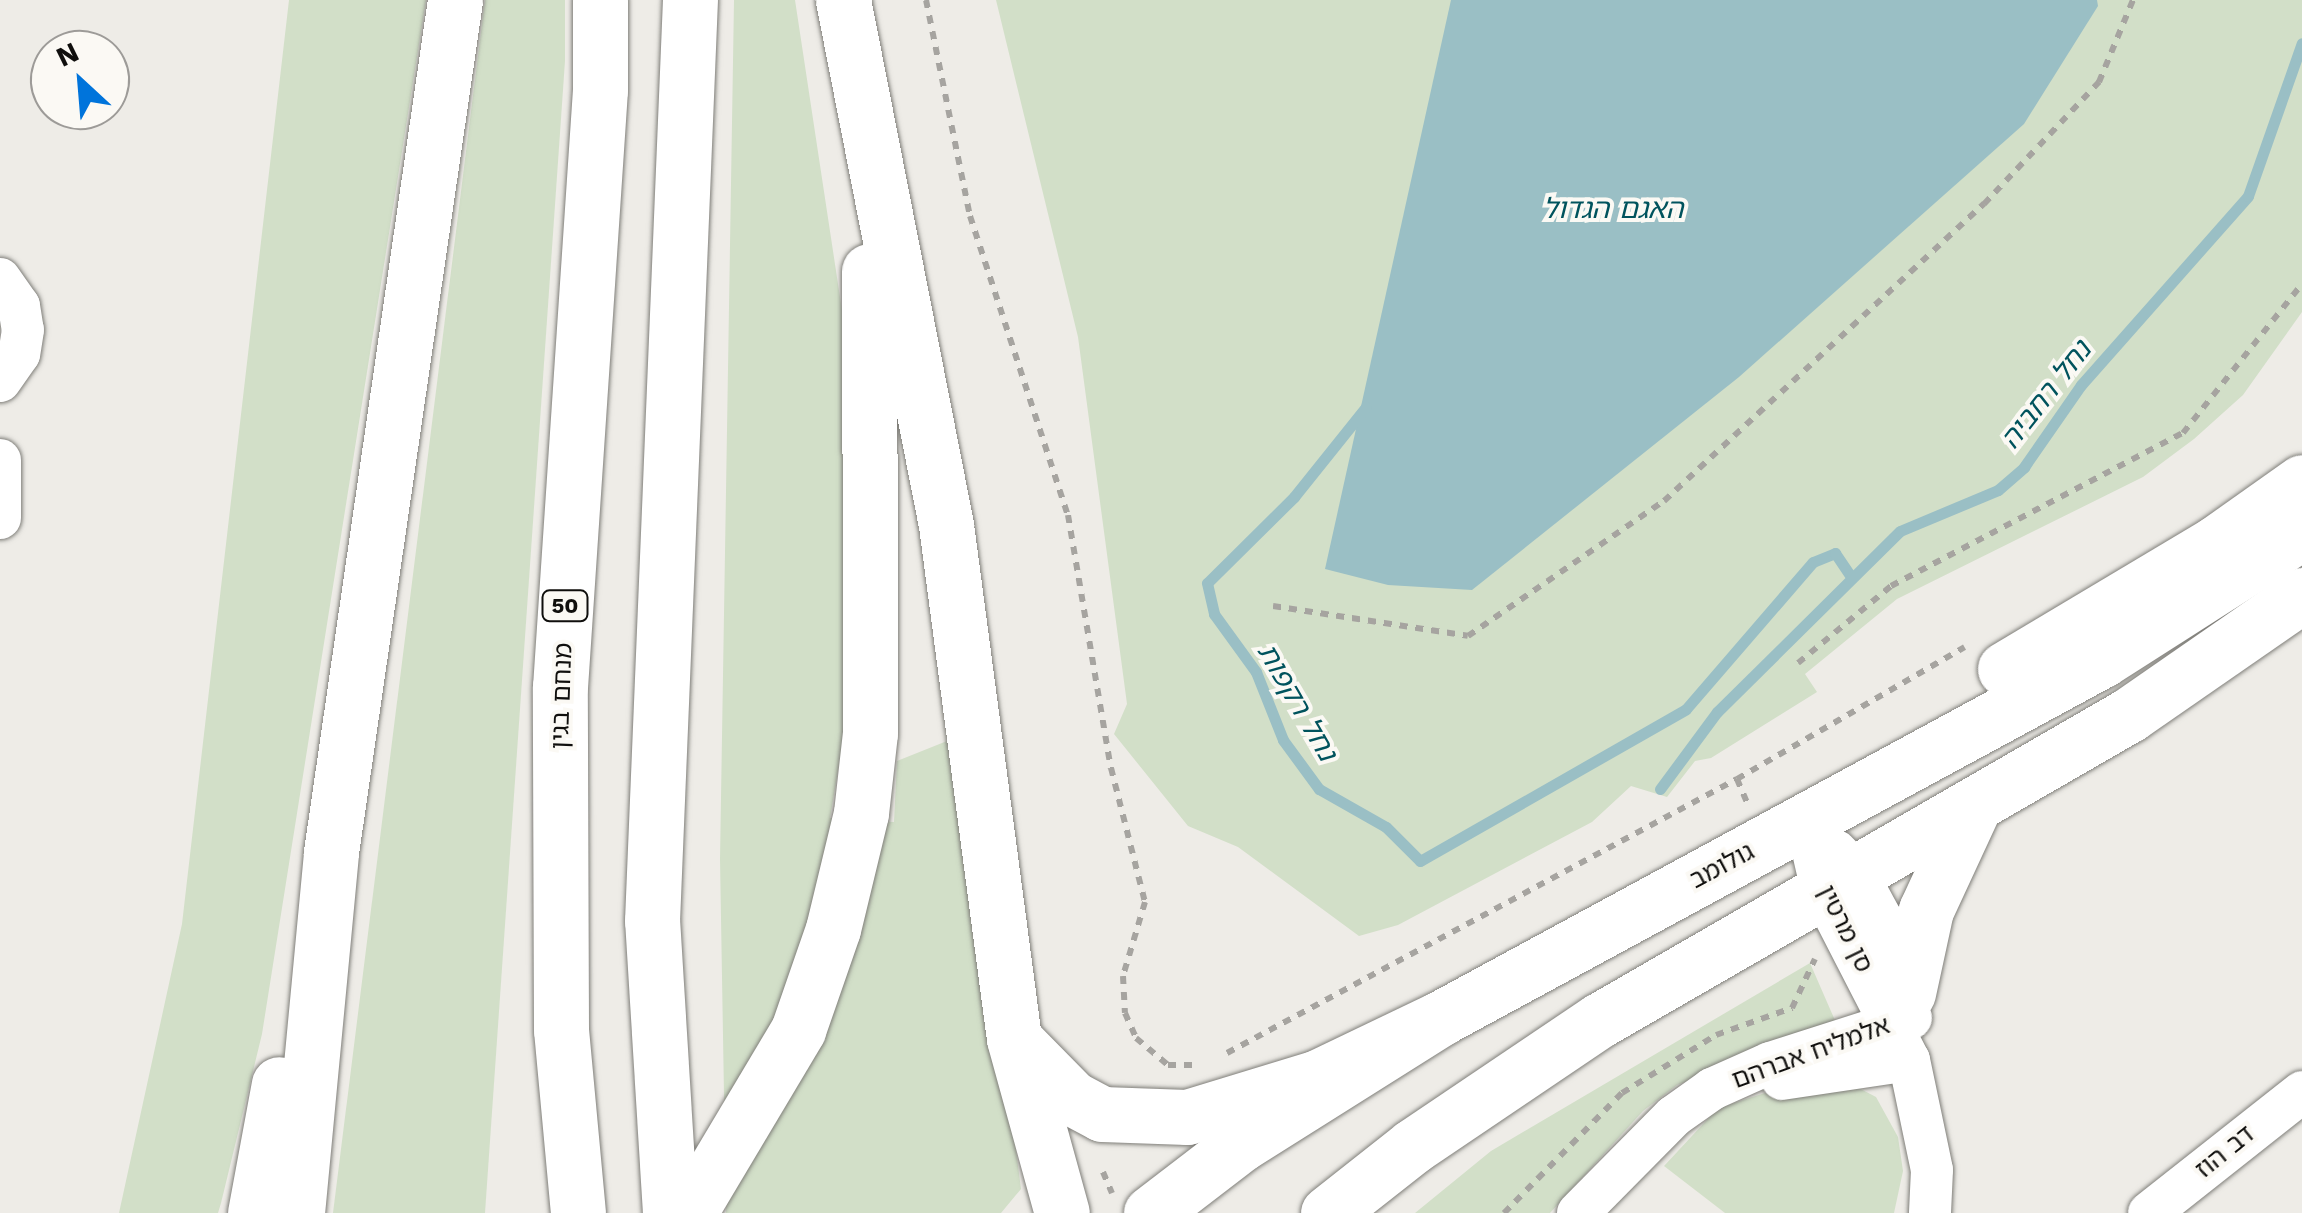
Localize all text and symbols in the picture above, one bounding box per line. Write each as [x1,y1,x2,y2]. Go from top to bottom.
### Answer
north arrow [30,30,130,130]
text: N [51,35,84,74]
water label: האגם הגדול [1543,192,1683,226]
water label: נחל רחביה [1993,334,2099,456]
road number: 50 [540,589,590,623]
water label: נחל רקפות [1250,637,1344,767]
street label: מנחם בגין [545,642,579,750]
street label: גולומב [1685,837,1759,895]
street label: סן מרטין [1811,880,1879,978]
street label: אלמליח אברהם [1728,1011,1894,1095]
street label: דב הוז [2190,1119,2260,1185]

